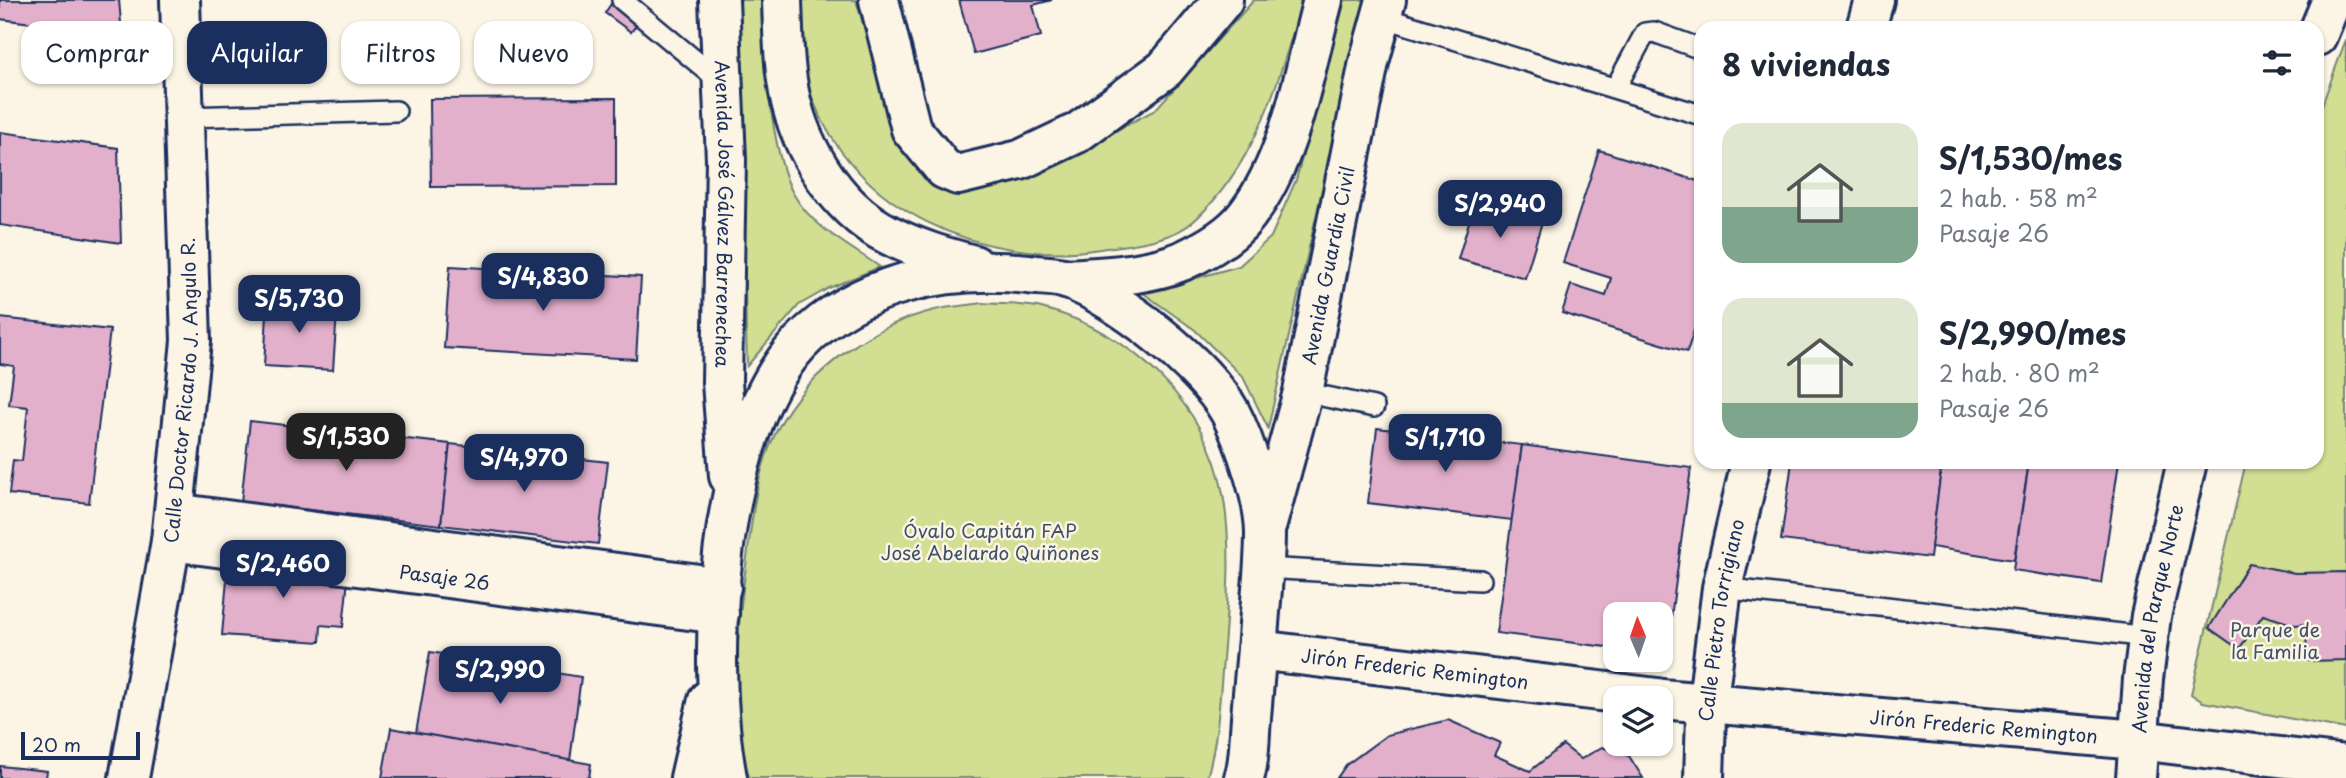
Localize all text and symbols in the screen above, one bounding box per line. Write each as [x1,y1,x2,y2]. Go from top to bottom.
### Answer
chip: Comprar [21,21,173,84]
chip: Alquilar [187,21,327,84]
chip: Filtros [341,21,460,84]
chip: Nuevo [474,21,593,84]
text: 8 viviendas [1722,41,1890,86]
icon: filters [2258,44,2296,82]
street label: Avenida José Gálvez Barrenechea [709,60,741,368]
text: S/1,530/mes [1939,135,2122,180]
icon: home [1778,151,1862,235]
street label: Avenida Guardia Civil [1294,164,1361,367]
pin: S/2,940 [1435,180,1565,240]
text: 2 hab. · 58 m² [1939,180,2098,215]
text: S/2,940 [1454,185,1546,220]
text: Pasaje 26 [1939,215,2049,250]
street label: Calle Doctor Ricardo J. Angulo R. [156,237,204,544]
pin: S/4,830 [478,254,608,313]
text: S/4,830 [497,258,589,293]
pin: S/5,730 [234,276,364,335]
text: S/5,730 [254,280,344,315]
text: S/2,990/mes [1939,310,2126,355]
icon: home [1778,326,1862,410]
text: 2 hab. · 80 m² [1939,355,2100,390]
text: Pasaje 26 [1939,390,2049,425]
pin: S/1,530 [281,414,411,473]
pin: S/1,710 [1380,414,1510,474]
text: S/1,530 [302,418,390,453]
text: S/1,710 [1405,419,1485,454]
pin: S/4,970 [459,434,589,494]
text: S/4,970 [480,439,568,474]
street label: Avenida del Parque Norte [2124,501,2190,734]
park label: Óvalo Capitán FAP José Abelardo Quiñones [881,516,1099,566]
street label: Calle Pietro Torrigiano [1690,516,1750,723]
pin: S/2,460 [218,540,348,600]
text: S/2,460 [236,545,330,580]
street label: Pasaje 26 [398,557,492,596]
north arrow [1603,602,1673,672]
map controls [1603,602,1673,756]
park label: Parque de la Familia [2230,615,2320,665]
street label: Jirón Frederic Remington [1300,640,1530,695]
pin: S/2,990 [435,646,565,706]
text: S/2,990 [455,651,545,686]
button: layers [1603,686,1673,756]
street label: Jirón Frederic Remington [1869,702,2099,749]
scale bar [21,729,140,761]
text: 20 m [32,730,81,758]

